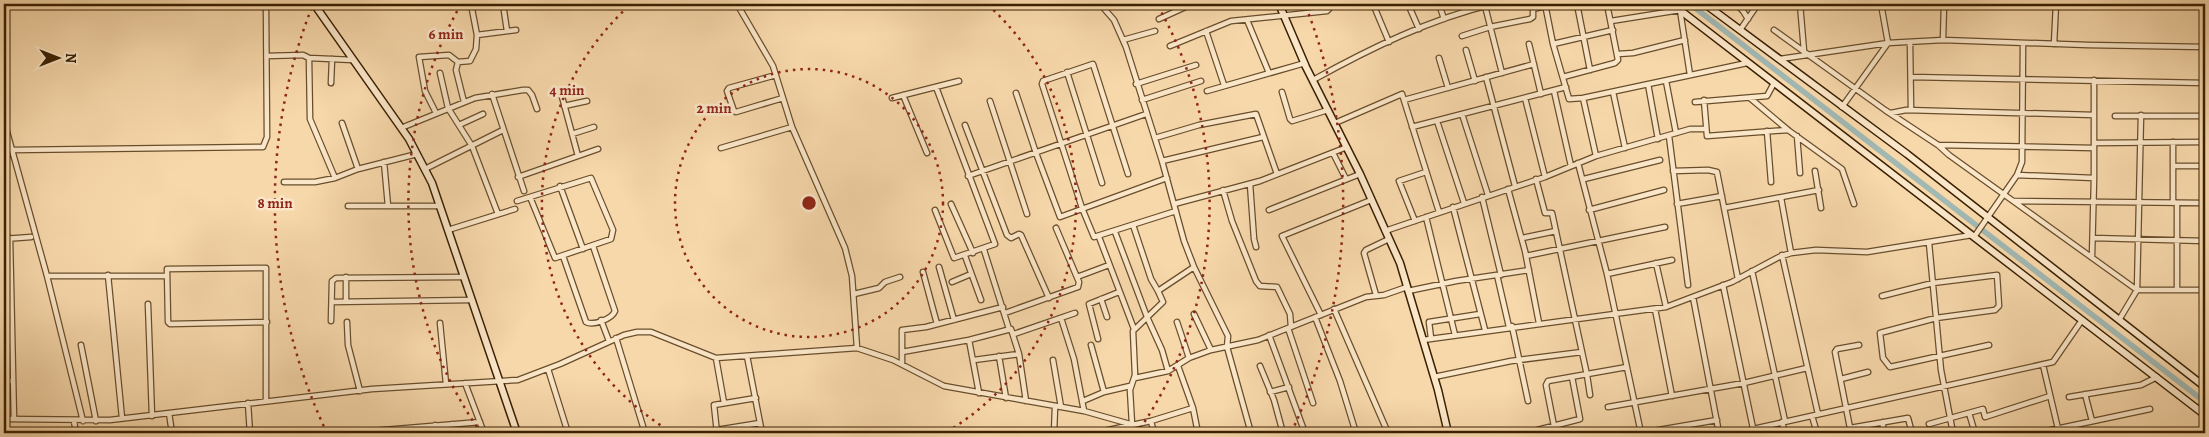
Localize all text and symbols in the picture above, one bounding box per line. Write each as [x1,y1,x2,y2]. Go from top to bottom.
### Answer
text: 6 min [429,24,464,44]
north arrow [32,32,82,82]
text: N [61,53,80,63]
text: 4 min [549,80,585,100]
text: 2 min [696,98,732,118]
text: 8 min [257,193,293,213]
centre of rings [800,194,818,212]

